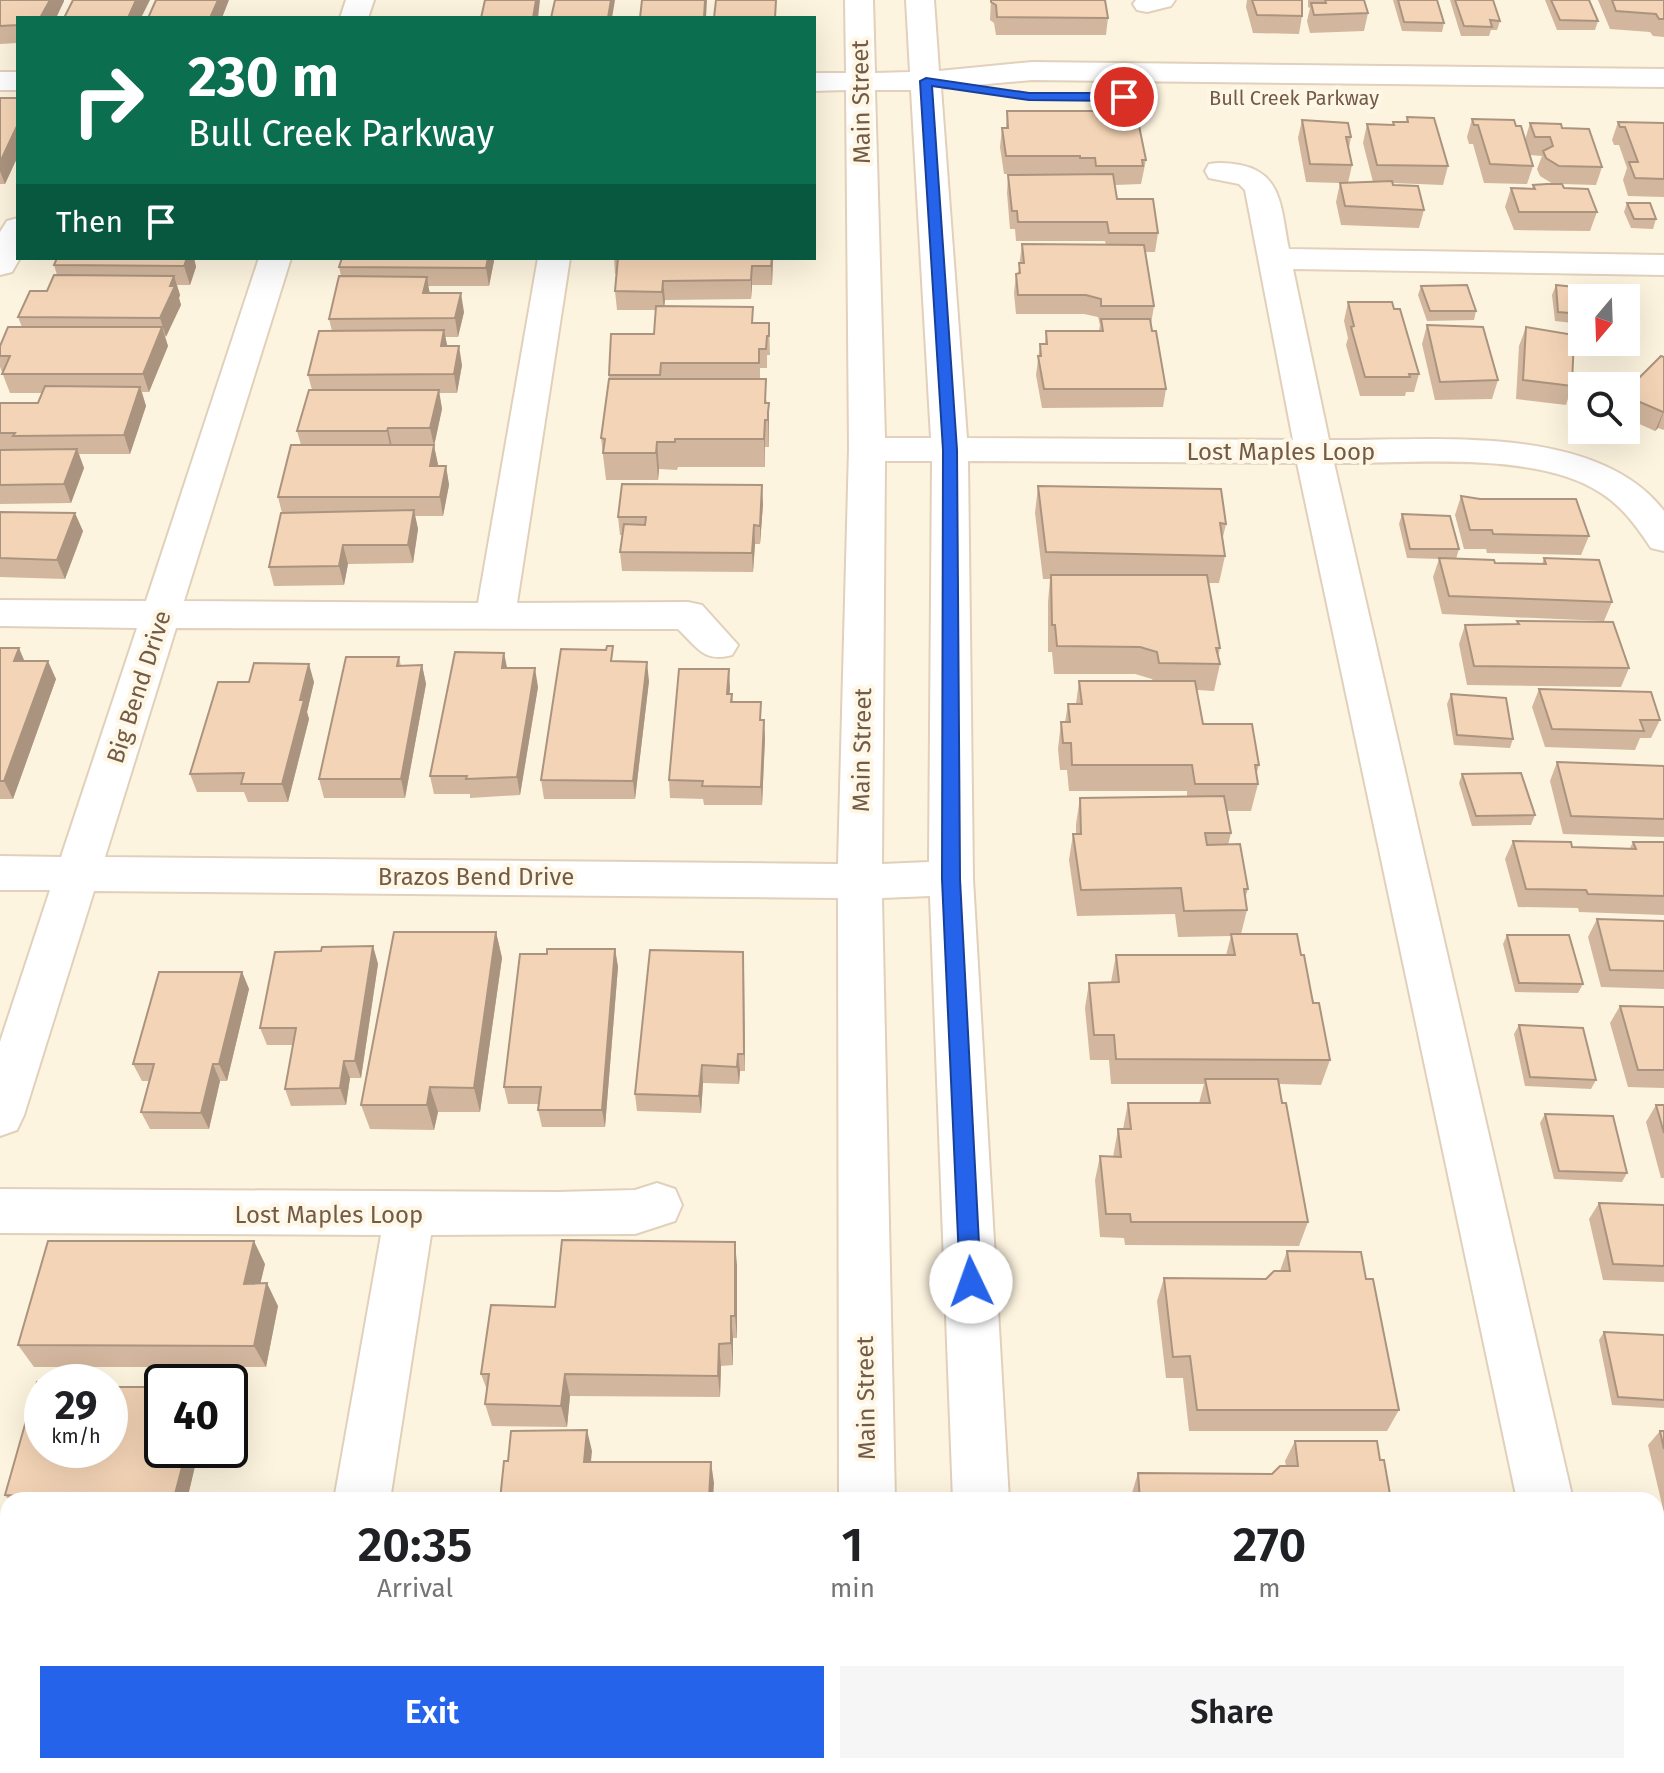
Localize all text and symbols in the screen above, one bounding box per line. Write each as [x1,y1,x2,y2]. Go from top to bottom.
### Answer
street label: Main Street [846,39,876,164]
text: 230 m [188,44,339,111]
icon: right [56,48,160,152]
pin [1090,63,1158,131]
icon: arrive [1102,75,1146,119]
street label: Bull Creek Parkway [1209,86,1379,110]
text: Bull Creek Parkway [188,112,494,156]
icon: arrive [139,200,183,244]
text: Then [56,204,123,240]
north arrow [1568,284,1640,356]
map controls [1568,284,1640,444]
button: search [1568,372,1640,444]
street label: Lost Maples Loop [1187,438,1375,466]
street label: Big Bend Drive [101,607,177,767]
street label: Main Street [847,687,877,812]
street label: Brazos Bend Drive [378,863,574,891]
street label: Lost Maples Loop [235,1201,423,1229]
position arrow [929,1240,1013,1324]
street label: Main Street [851,1335,881,1460]
speed limit sign: 40 [144,1364,248,1468]
text: 29 [55,1382,97,1430]
text: km/h [51,1424,101,1448]
text: 20:35 [358,1516,472,1574]
text: 1 [842,1516,863,1574]
text: 270 [1233,1516,1306,1574]
text: Arrival [377,1573,453,1604]
text: min [830,1573,875,1604]
text: m [1258,1573,1281,1604]
button: Exit [40,1666,824,1758]
button: Share [840,1666,1624,1758]

